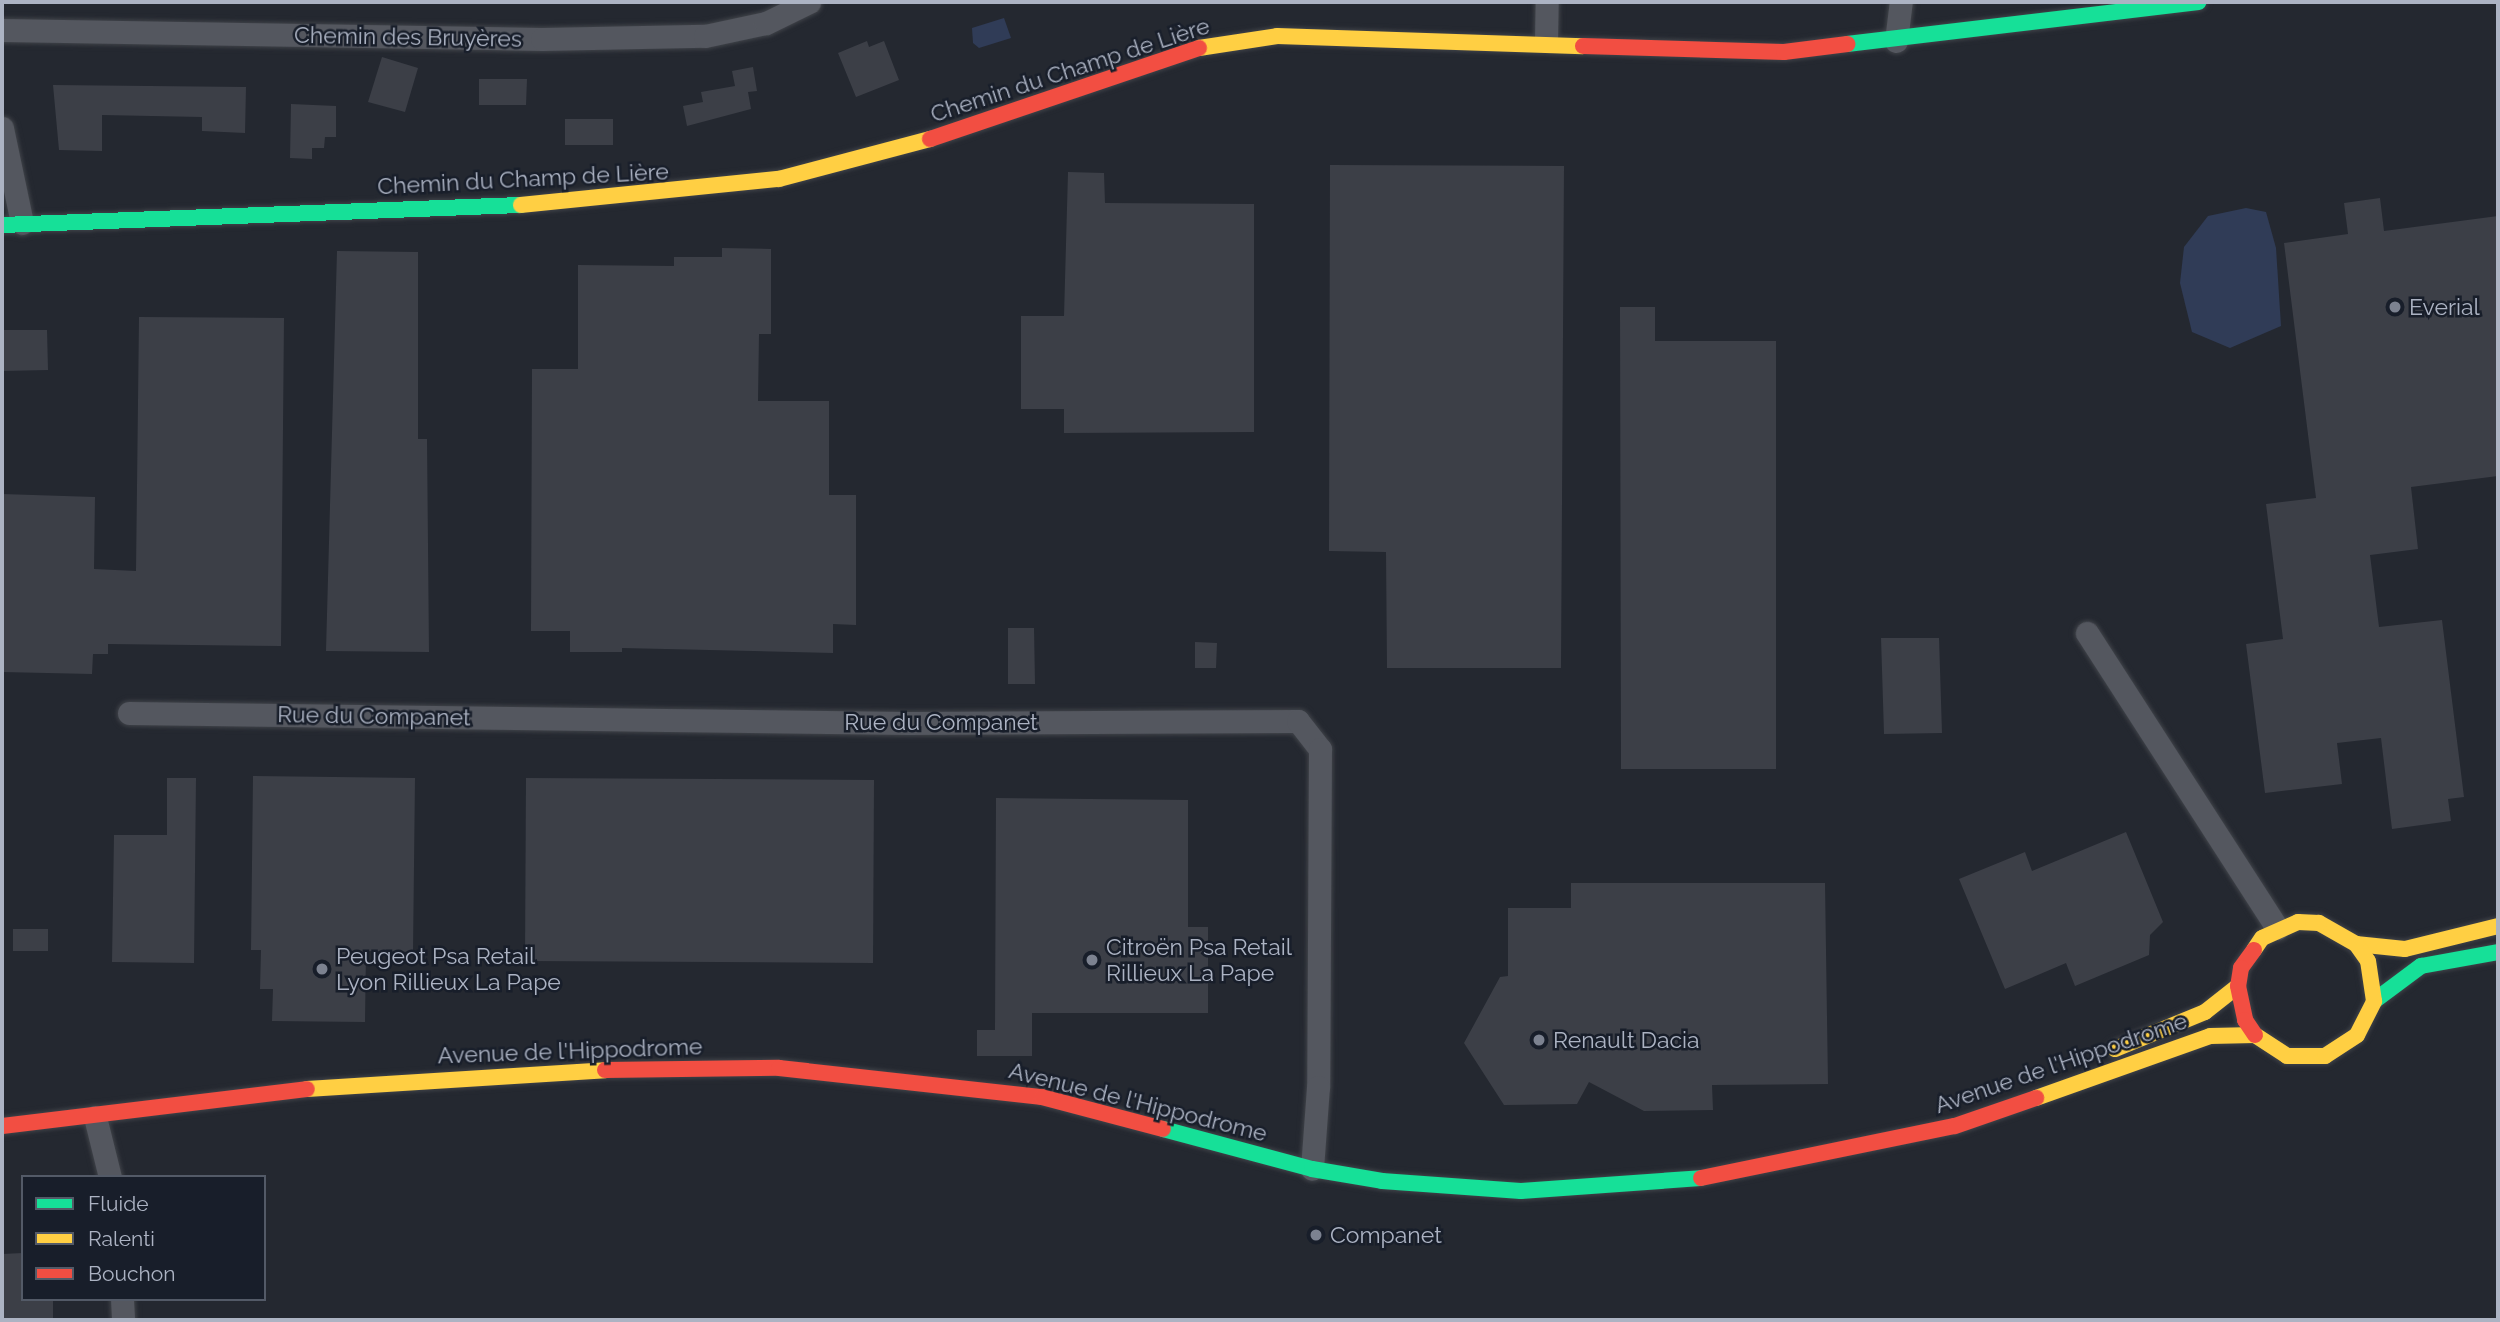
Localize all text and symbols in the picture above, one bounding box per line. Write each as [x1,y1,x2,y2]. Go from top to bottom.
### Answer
street label: Chemin du Champ de Lière [927,12,1213,128]
street label: Chemin des Bruyères [294,21,522,53]
street label: Chemin du Champ de Lière [377,158,669,200]
place label: Everial [2409,293,2480,321]
marker: Everial [2387,299,2403,315]
street label: Rue du Companet [277,701,471,731]
street label: Rue du Companet [844,708,1038,736]
place label: Citroën Psa Retail Rillieux La Pape [1106,933,1292,987]
place label: Peugeot Psa Retail Lyon Rillieux La Pape [336,942,561,996]
marker: Citroën Psa Retail Rillieux La Pape [1084,952,1100,968]
marker: Peugeot Psa Retail Lyon Rillieux La Pape [314,961,330,977]
street label: Avenue de l'Hippodrome [1931,1007,2191,1119]
place label: Renault Dacia [1553,1026,1700,1054]
marker: Renault Dacia [1531,1032,1547,1048]
street label: Avenue de l'Hippodrome [437,1033,703,1069]
street label: Avenue de l'Hippodrome [1006,1057,1270,1147]
legend [21,1175,266,1301]
text: Fluide [88,1191,149,1216]
place label: Companet [1330,1221,1442,1249]
text: Ralenti [88,1226,155,1251]
marker: Companet [1308,1227,1324,1243]
text: Bouchon [88,1261,175,1286]

